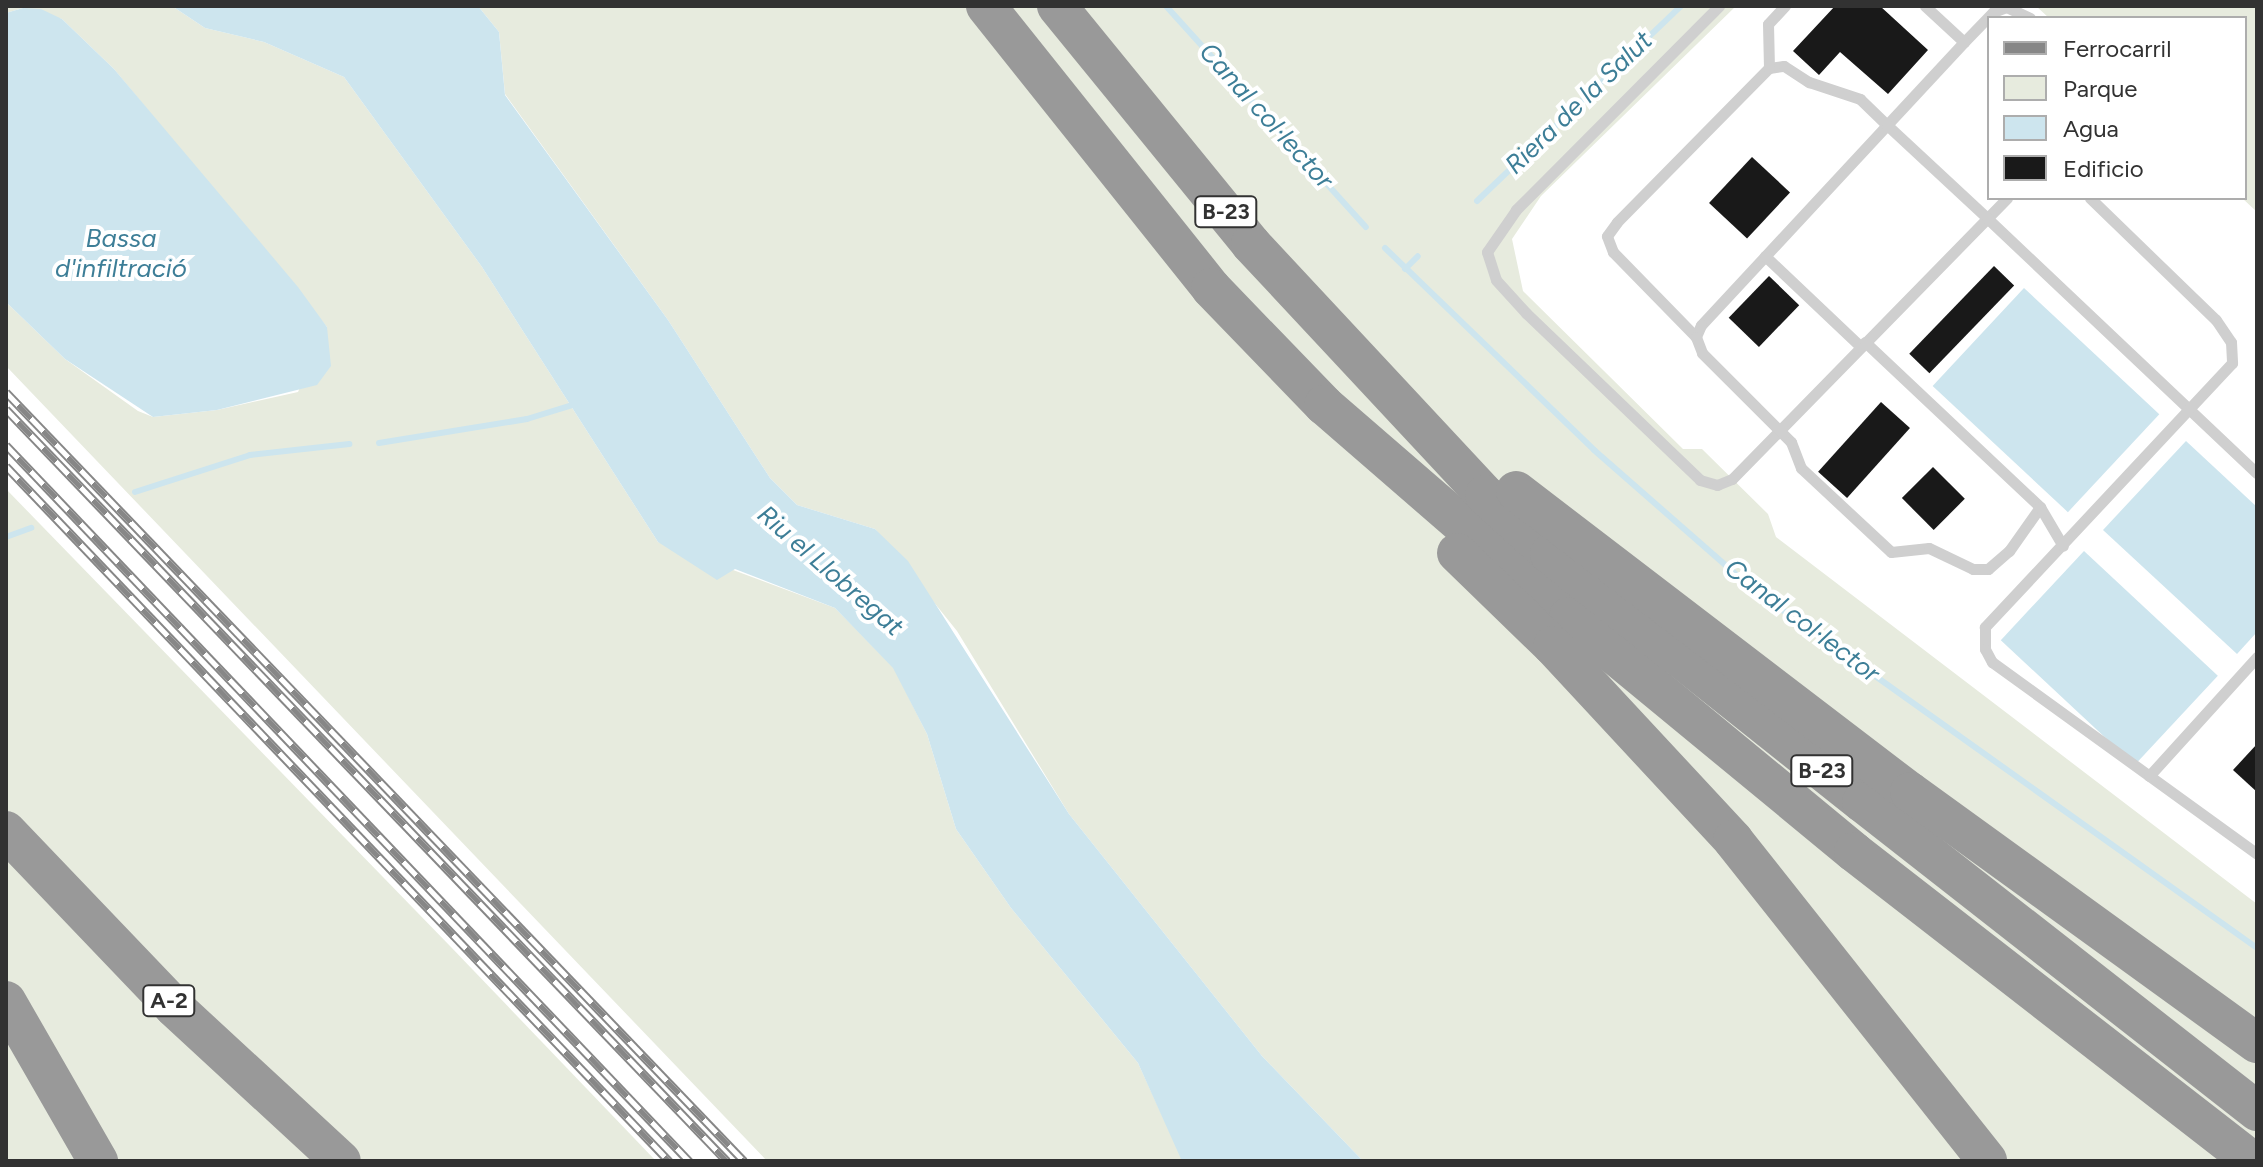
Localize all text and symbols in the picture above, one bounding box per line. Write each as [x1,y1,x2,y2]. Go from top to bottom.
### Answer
legend [1987,16,2247,200]
water label: Riera de la Salut [1499,25,1659,181]
text: Ferrocarril [2063,34,2171,63]
water label: Canal col·lector [1192,37,1340,195]
text: Parque [2063,74,2137,103]
text: Agua [2063,114,2119,143]
text: Edificio [2063,154,2144,183]
road number: B-23 [1194,194,1258,230]
water label: Bassa d'infiltració [55,223,187,284]
water label: Riu el Llobregat [751,499,909,643]
water label: Canal col·lector [1718,553,1886,689]
road number: B-23 [1790,753,1854,789]
road number: A-2 [141,983,197,1019]

